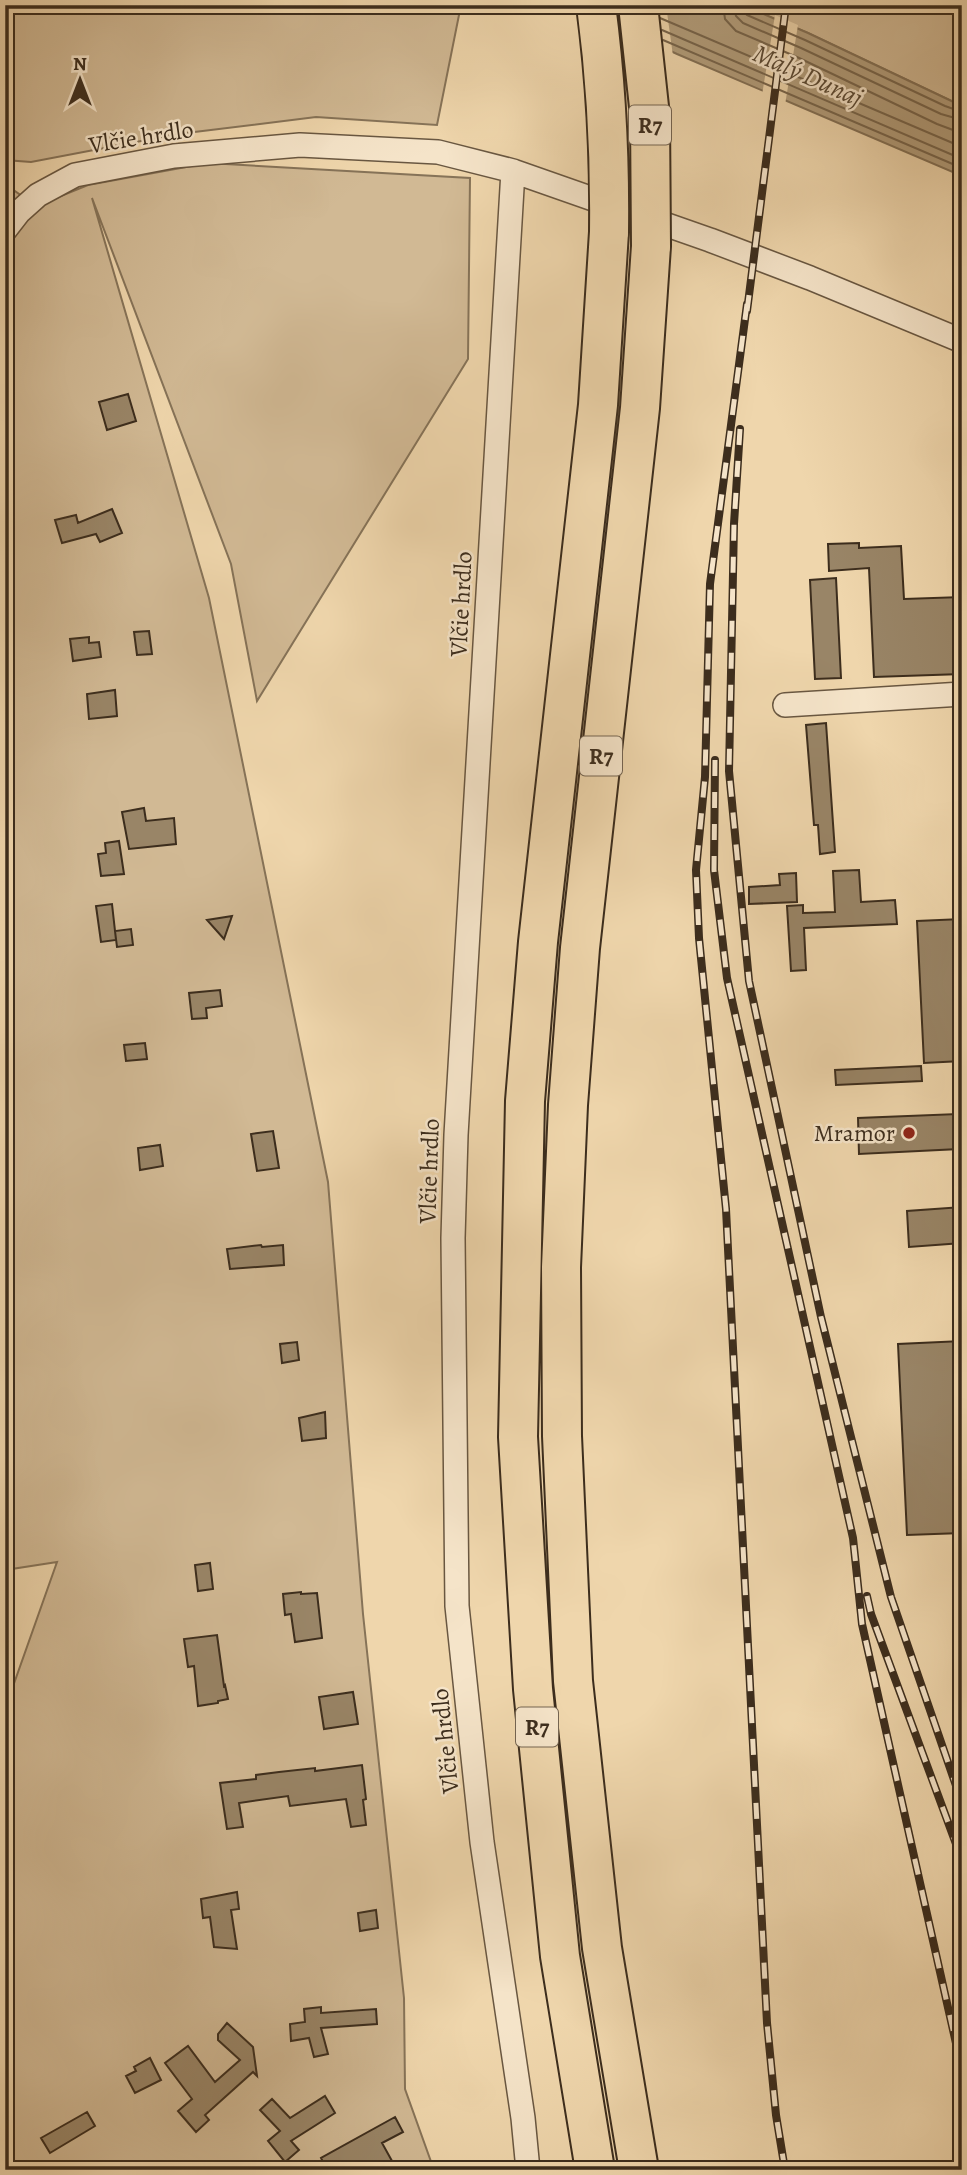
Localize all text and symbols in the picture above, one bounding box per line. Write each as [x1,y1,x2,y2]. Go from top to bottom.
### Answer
water label: Malý Dunaj [748,36,869,115]
north arrow [46,46,116,116]
text: N [73,51,87,77]
road number: R7 [629,106,671,144]
street label: Vlčie hrdlo [86,113,195,161]
street label: Vlčie hrdlo [442,551,480,658]
road number: R7 [580,736,622,776]
place label: Mramor [814,1117,895,1149]
street label: Vlčie hrdlo [411,1118,447,1225]
marker: Mramor [901,1125,917,1141]
street label: Vlčie hrdlo [424,1687,467,1796]
road number: R7 [516,1708,558,1746]

